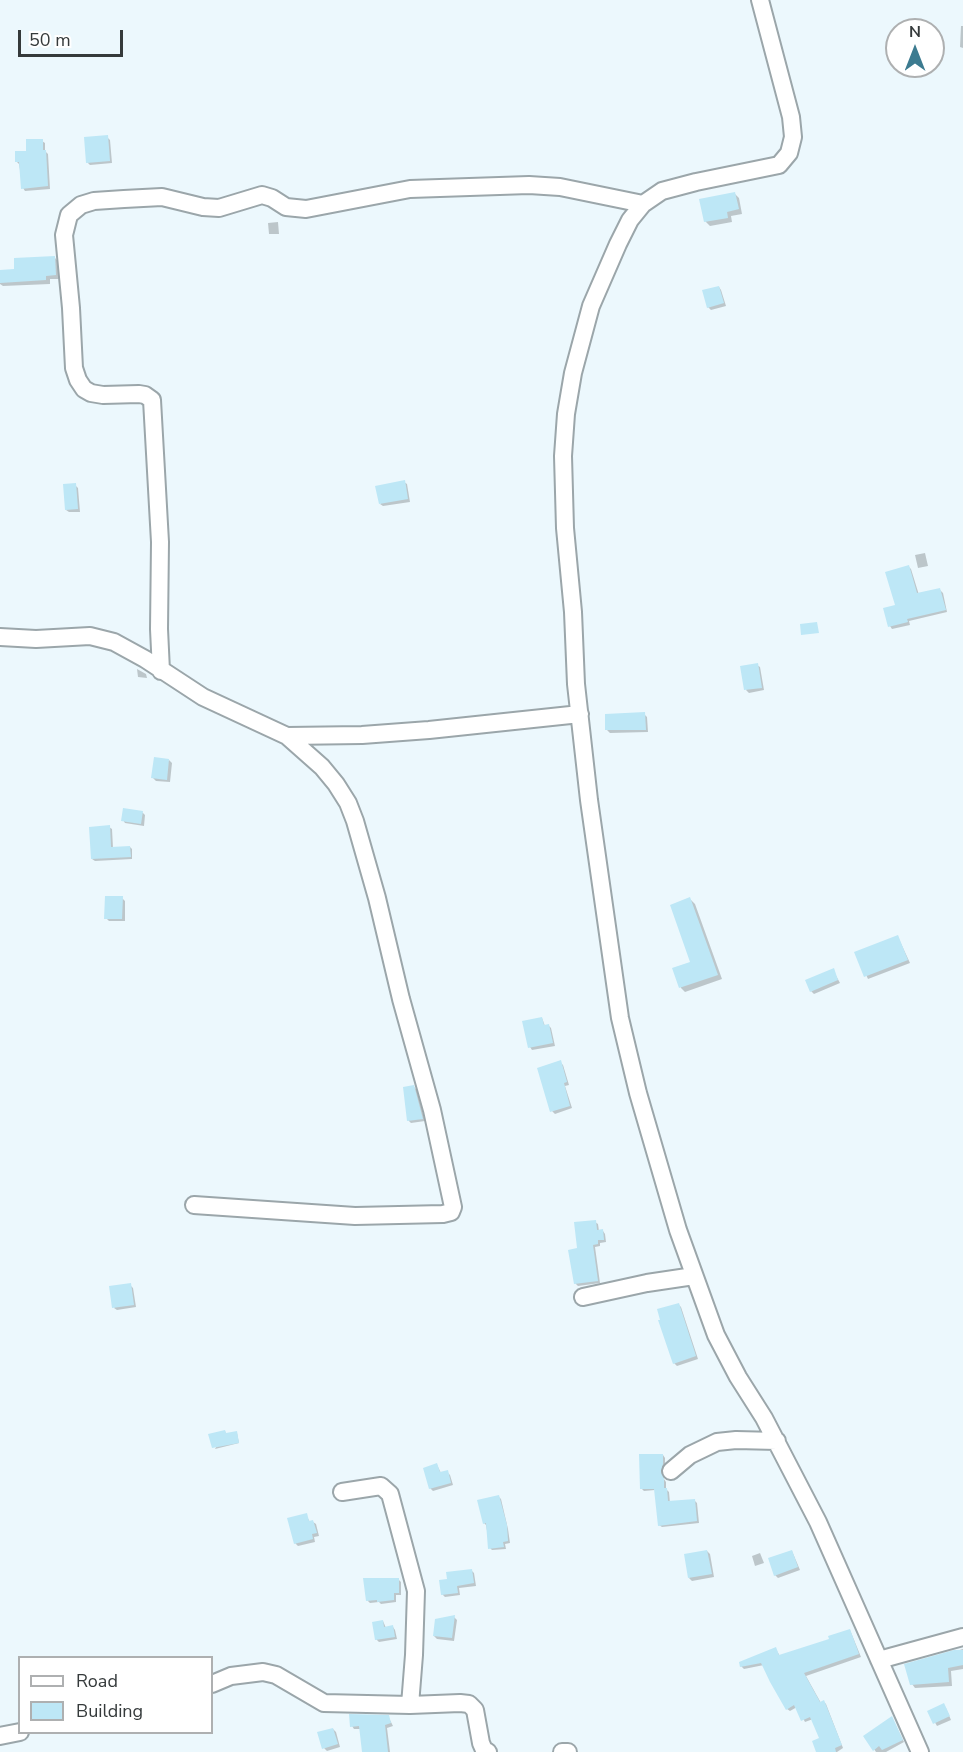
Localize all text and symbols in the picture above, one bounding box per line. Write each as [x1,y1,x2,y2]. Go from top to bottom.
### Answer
scale bar [21,18,126,56]
north arrow [885,18,945,78]
text: N [909,21,921,43]
text: 50 m [29,28,71,52]
legend [18,1656,213,1734]
text: Road [76,1669,118,1693]
text: Building [76,1699,143,1723]

